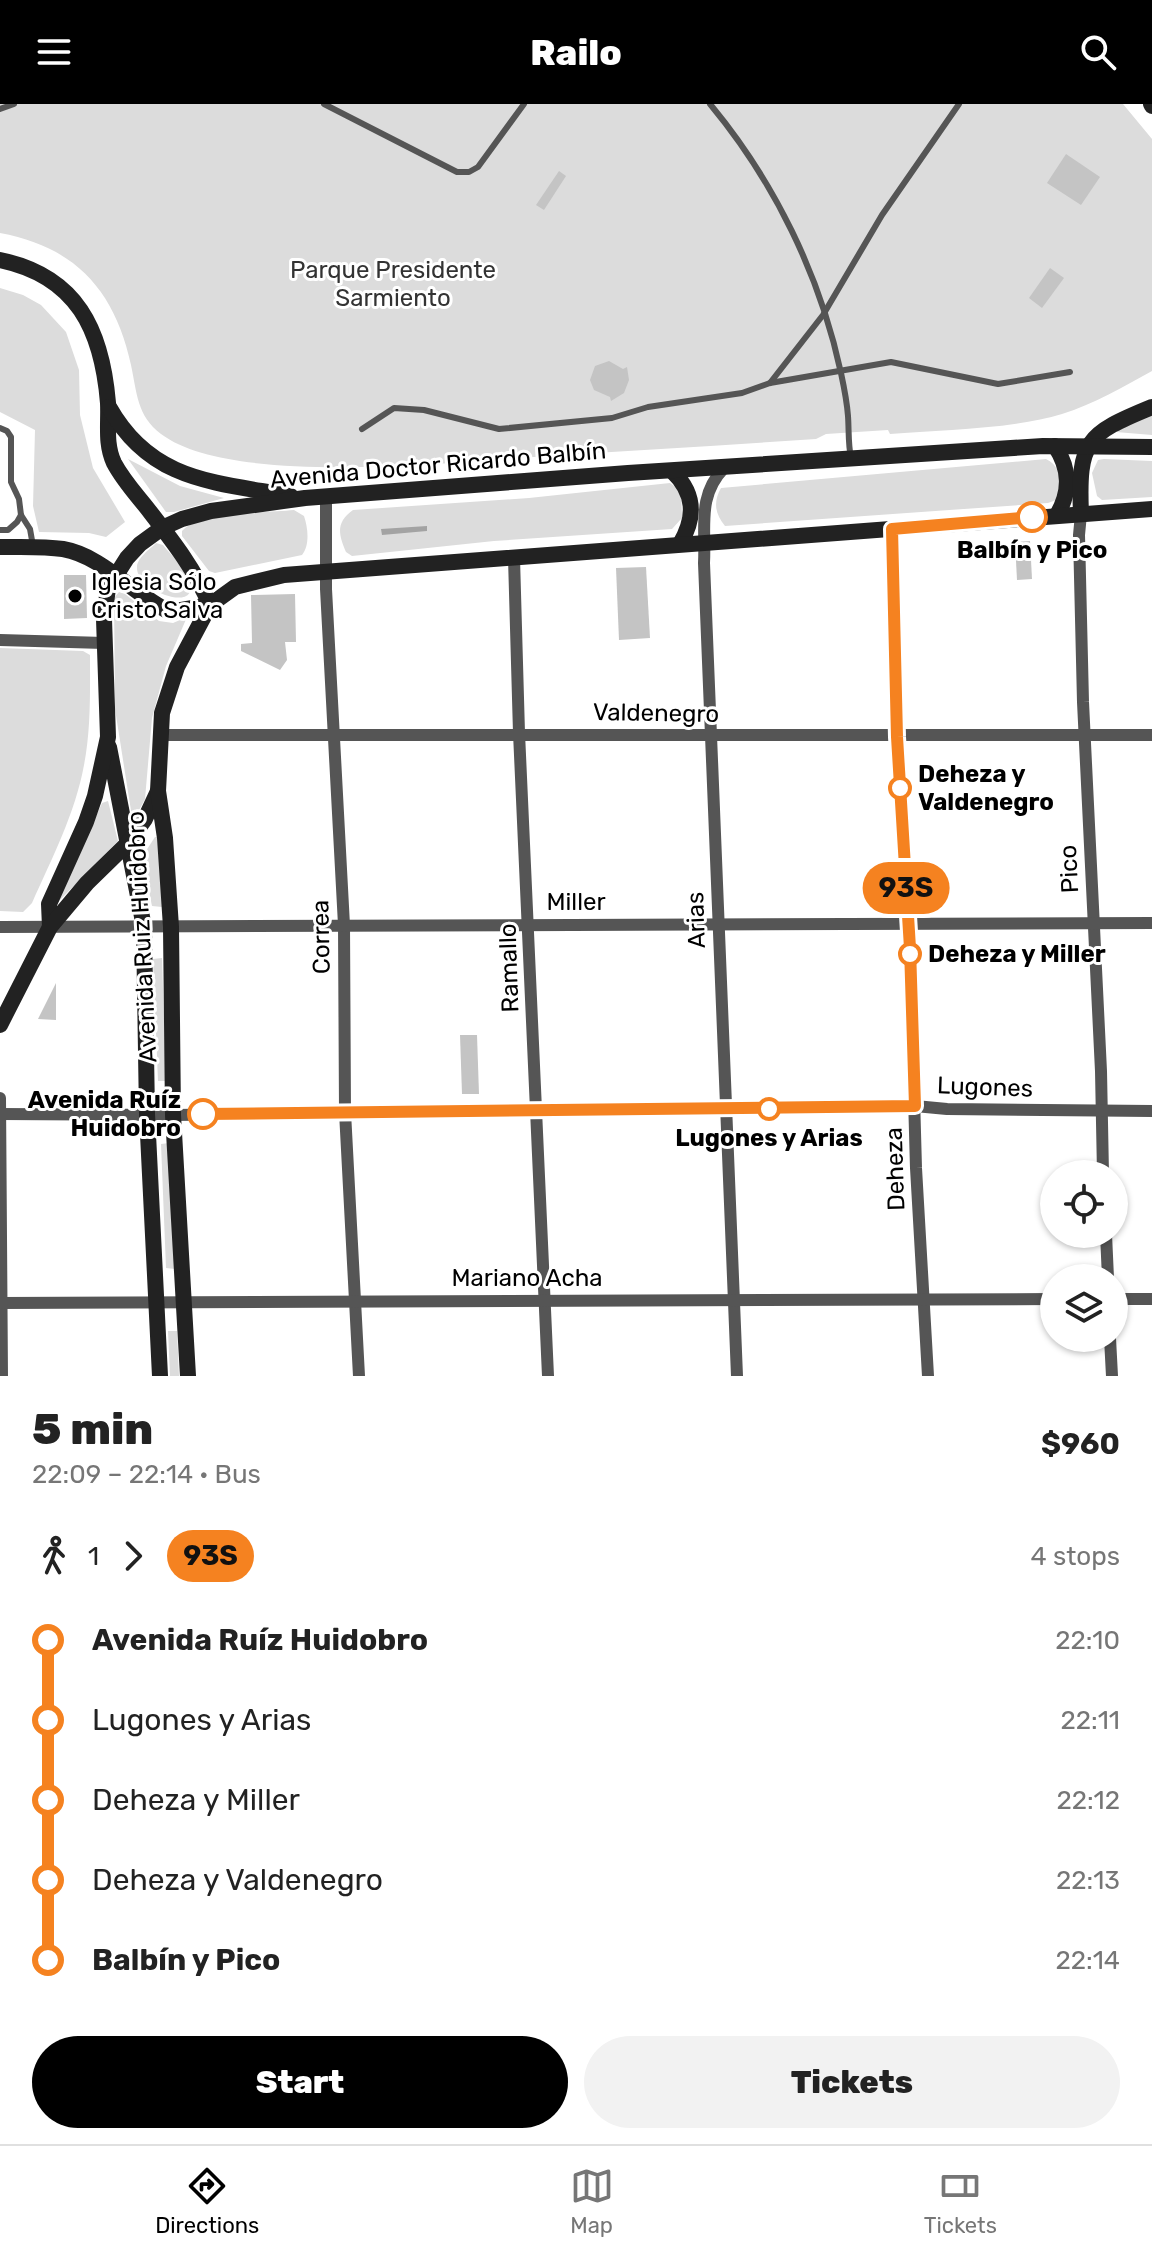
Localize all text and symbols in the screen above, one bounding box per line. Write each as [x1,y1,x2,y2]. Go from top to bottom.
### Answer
icon: menu [32,30,76,74]
icon: search [1076,30,1120,74]
text: Railo [530,31,622,74]
park label: Parque Presidente Sarmiento [290,256,496,312]
street label: Avenida Doctor Ricardo Balbín [269,436,607,494]
marker: Balbín y Pico [1017,502,1047,532]
place label: Balbín y Pico [957,536,1107,564]
place label: Iglesia Sólo Cristo Salva [91,568,223,624]
marker: Iglesia Sólo Cristo Salva [66,587,84,605]
street label: Valdenegro [593,698,719,728]
place label: Deheza y Valdenegro [918,760,1054,816]
marker: Deheza y Valdenegro [889,777,911,799]
street label: Avenida Ruiz Huidobro [121,811,163,1063]
street label: Pico [1054,844,1084,894]
line badge: 93S [860,862,952,914]
text: 93S [879,871,933,904]
street label: Miller [546,888,606,916]
street label: Arias [681,891,711,949]
street label: Correa [306,900,336,974]
street label: Ramallo [493,923,525,1013]
place label: Deheza y Miller [928,940,1106,968]
marker: Deheza y Miller [899,943,921,965]
street label: Lugones [937,1071,1033,1103]
place label: Avenida Ruíz Huidobro [28,1086,181,1142]
marker: Lugones y Arias [758,1098,780,1120]
marker: Avenida Ruíz Huidobro [188,1099,218,1129]
place label: Lugones y Arias [675,1124,863,1152]
street label: Deheza [880,1127,910,1211]
map controls [1040,1160,1128,1352]
button: locate [1040,1160,1128,1248]
street label: Mariano Acha [451,1264,603,1292]
button: layers [1040,1264,1128,1352]
text: 5 min [32,1403,153,1455]
text: $960 [1041,1426,1120,1462]
text: 22:09 – 22:14 · Bus [32,1459,261,1490]
icon: walk [32,1534,76,1578]
icon: forward [111,1534,155,1578]
text: 93S [183,1539,238,1572]
text: 1 [88,1541,99,1572]
text: 4 stops [1030,1541,1120,1572]
text: Avenida Ruíz Huidobro [92,1622,428,1658]
text: 22:10 [1055,1625,1120,1656]
text: Lugones y Arias [92,1702,311,1738]
text: 22:11 [1061,1705,1120,1736]
text: Deheza y Miller [92,1782,300,1818]
text: 22:12 [1056,1785,1120,1816]
text: Deheza y Valdenegro [92,1862,383,1898]
text: 22:13 [1056,1865,1120,1896]
text: Balbín y Pico [92,1942,280,1978]
text: 22:14 [1056,1945,1120,1976]
button: Start [32,2036,568,2128]
button: Tickets [584,2036,1120,2128]
tab: Directions [155,2164,259,2239]
tab: Map [570,2164,614,2239]
tab: Tickets [924,2164,997,2239]

